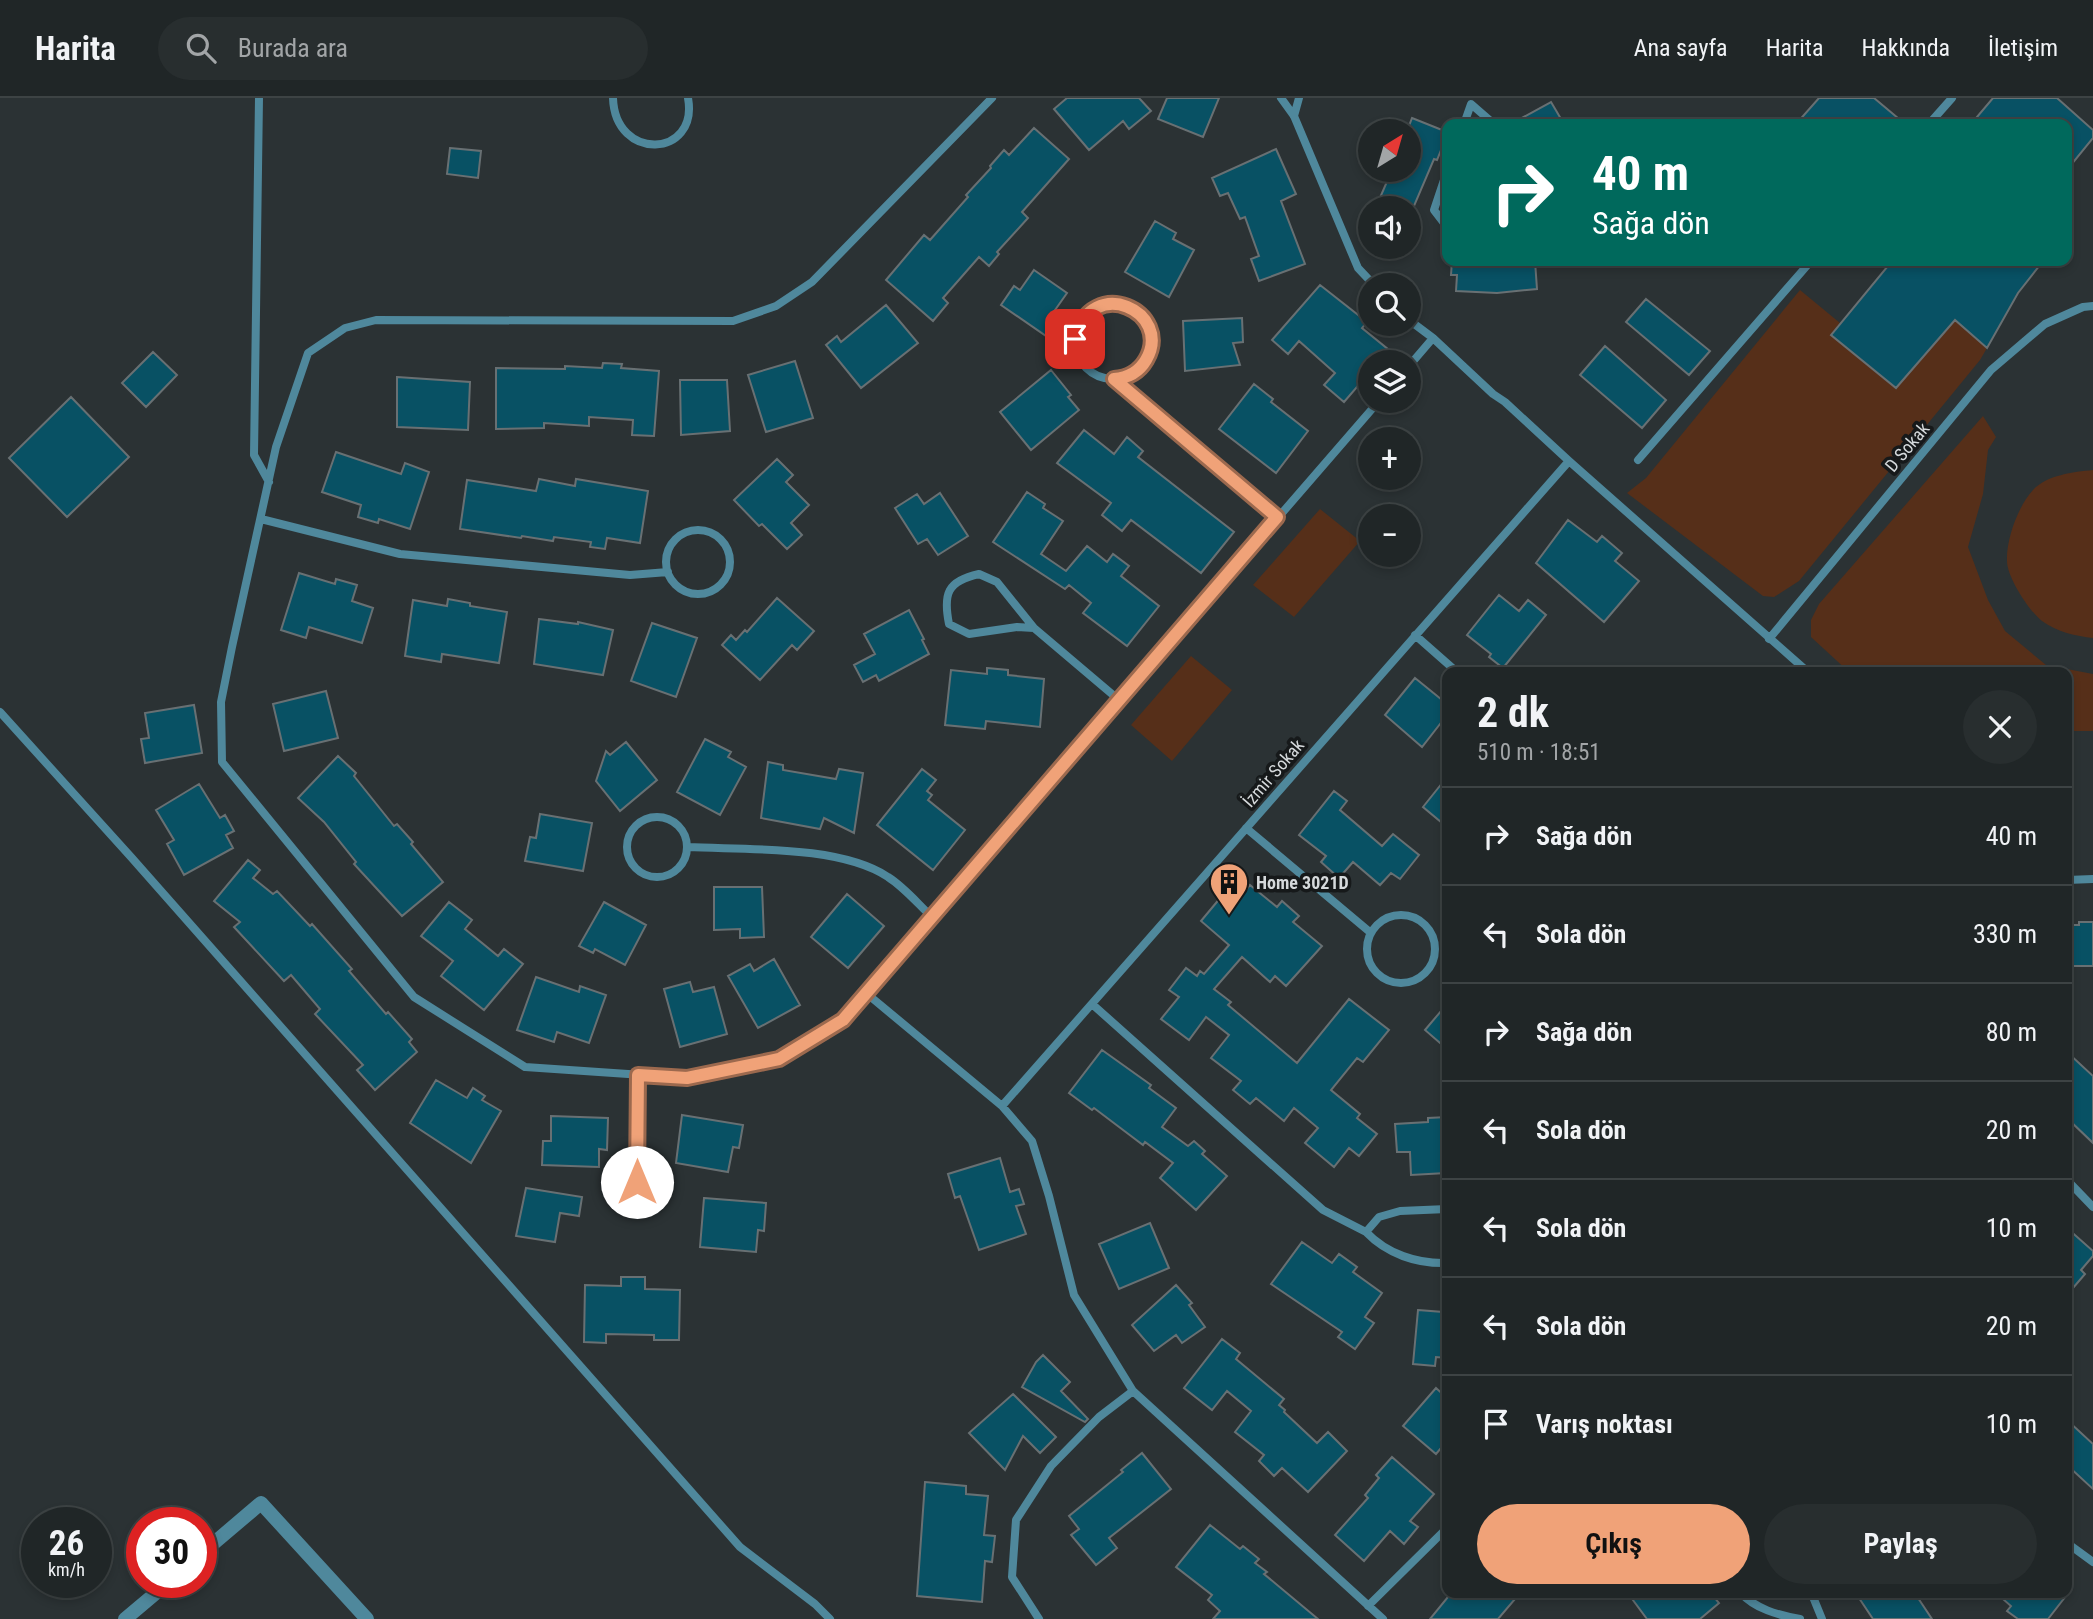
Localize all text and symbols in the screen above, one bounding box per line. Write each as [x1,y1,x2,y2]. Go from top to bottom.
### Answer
search box [158,17,648,80]
text: Harita [35,29,116,68]
icon: search [182,29,220,67]
text: Burada ara [238,33,348,63]
text: Ana sayfa [1634,34,1728,62]
text: Harita [1766,34,1823,62]
text: Hakkında [1861,34,1950,62]
text: İletişim [1988,34,2058,62]
north arrow [1358,119,1421,182]
map controls [1358,119,1421,567]
text: 40 m [1592,145,1689,202]
icon: right [1477,147,1568,238]
button: sound [1358,196,1421,259]
text: Sağa dön [1592,204,1710,242]
button: search [1358,273,1421,336]
pin [1045,309,1105,369]
icon: arrive [1056,320,1094,358]
button: layers [1358,350,1421,413]
street label: D Sokak [1880,418,1934,476]
button: + [1358,427,1421,490]
button: − [1358,504,1421,567]
text: 2 dk [1477,688,1549,737]
button: close [1963,690,2037,764]
street label: İzmir Sokak [1238,735,1308,811]
text: 510 m · 18:51 [1477,739,1601,766]
icon: right [1477,817,1515,855]
text: Sağa dön [1536,821,1632,851]
text: 40 m [1986,821,2037,851]
building icon: Home 3021D [1208,861,1250,916]
place label: Home 3021D [1256,872,1349,893]
icon: left [1477,915,1515,953]
text: Sola dön [1536,919,1626,949]
text: 330 m [1973,919,2037,949]
icon: right [1477,1013,1515,1051]
text: Sağa dön [1536,1017,1632,1047]
text: 80 m [1986,1017,2037,1047]
icon: left [1477,1111,1515,1149]
text: Sola dön [1536,1115,1626,1145]
text: 20 m [1986,1115,2037,1145]
position arrow [600,1145,674,1219]
icon: left [1477,1209,1515,1247]
text: Sola dön [1536,1213,1626,1243]
text: 10 m [1986,1213,2037,1243]
icon: left [1477,1307,1515,1345]
text: Sola dön [1536,1311,1626,1341]
text: 20 m [1986,1311,2037,1341]
icon: arrive [1477,1405,1515,1443]
text: Varış noktası [1536,1409,1673,1439]
text: 10 m [1986,1409,2037,1439]
button: Çıkış [1477,1504,1750,1584]
button: Paylaş [1764,1504,2037,1584]
speed limit sign: 30 [126,1507,217,1598]
text: 26 [49,1523,84,1564]
text: km/h [48,1559,85,1580]

